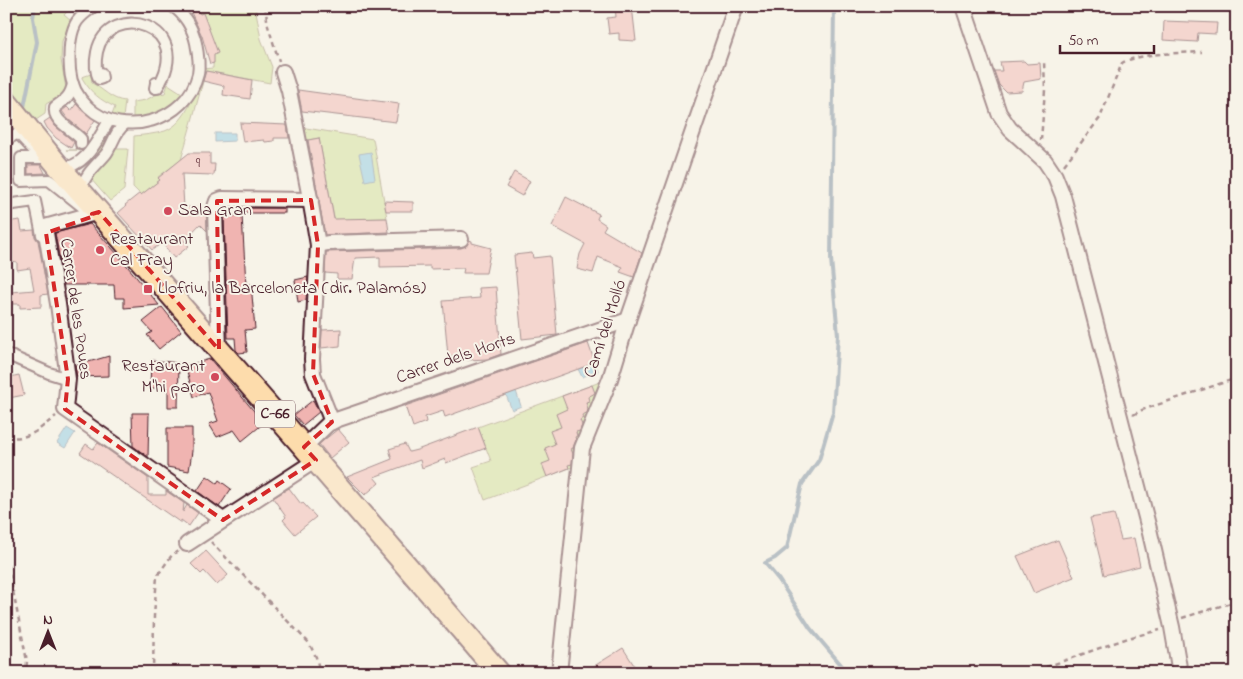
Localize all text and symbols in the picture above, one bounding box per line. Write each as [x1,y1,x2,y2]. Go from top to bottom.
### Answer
scale bar [1060,22,1154,54]
text: 50 m [1068,30,1099,52]
house number: 9 [196,152,201,174]
place label: Sala Gran [178,198,252,224]
marker: Sala Gran [162,205,174,217]
place label: Restaurant Cal Fray [110,227,193,274]
street label: Carrer de les Poues [52,237,98,381]
marker: Restaurant Cal Fray [94,244,106,256]
place label: Llofriu, la Barceloneta (dir. Palamós) [158,276,426,302]
street label: Camí del Molló [578,276,634,382]
marker: Llofriu, la Barceloneta (dir. Palamós) [142,283,154,295]
street label: Carrer dels Horts [393,326,519,392]
place label: Restaurant M'hi paro [122,354,205,401]
marker: Restaurant M'hi paro [209,371,221,383]
road number: C-66 [255,400,295,428]
north arrow [22,606,72,656]
text: N [43,610,53,631]

